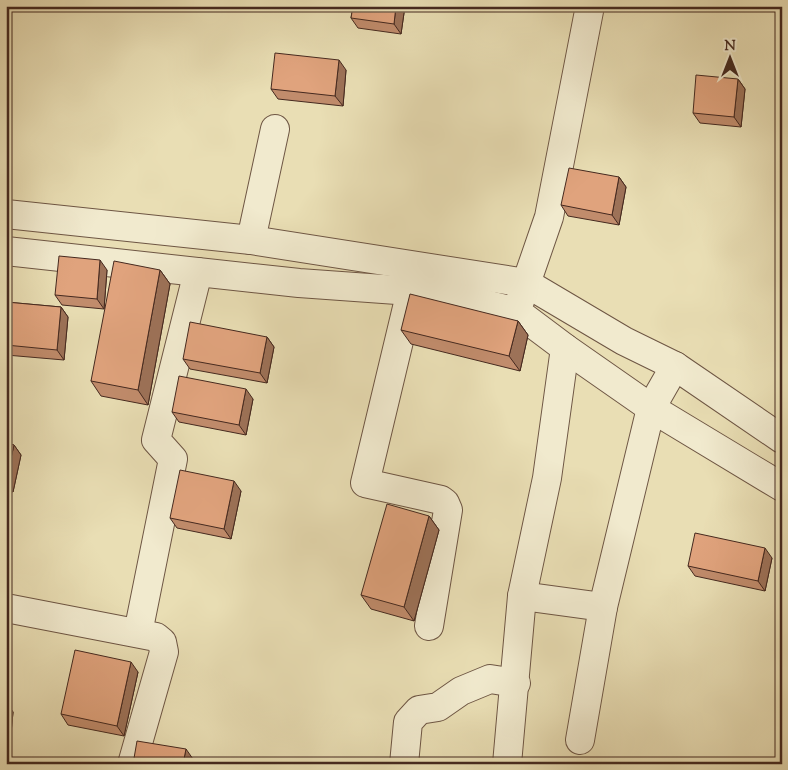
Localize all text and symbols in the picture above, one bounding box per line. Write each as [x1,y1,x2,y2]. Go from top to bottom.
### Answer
north arrow [706,32,756,82]
text: N [724,37,736,57]

